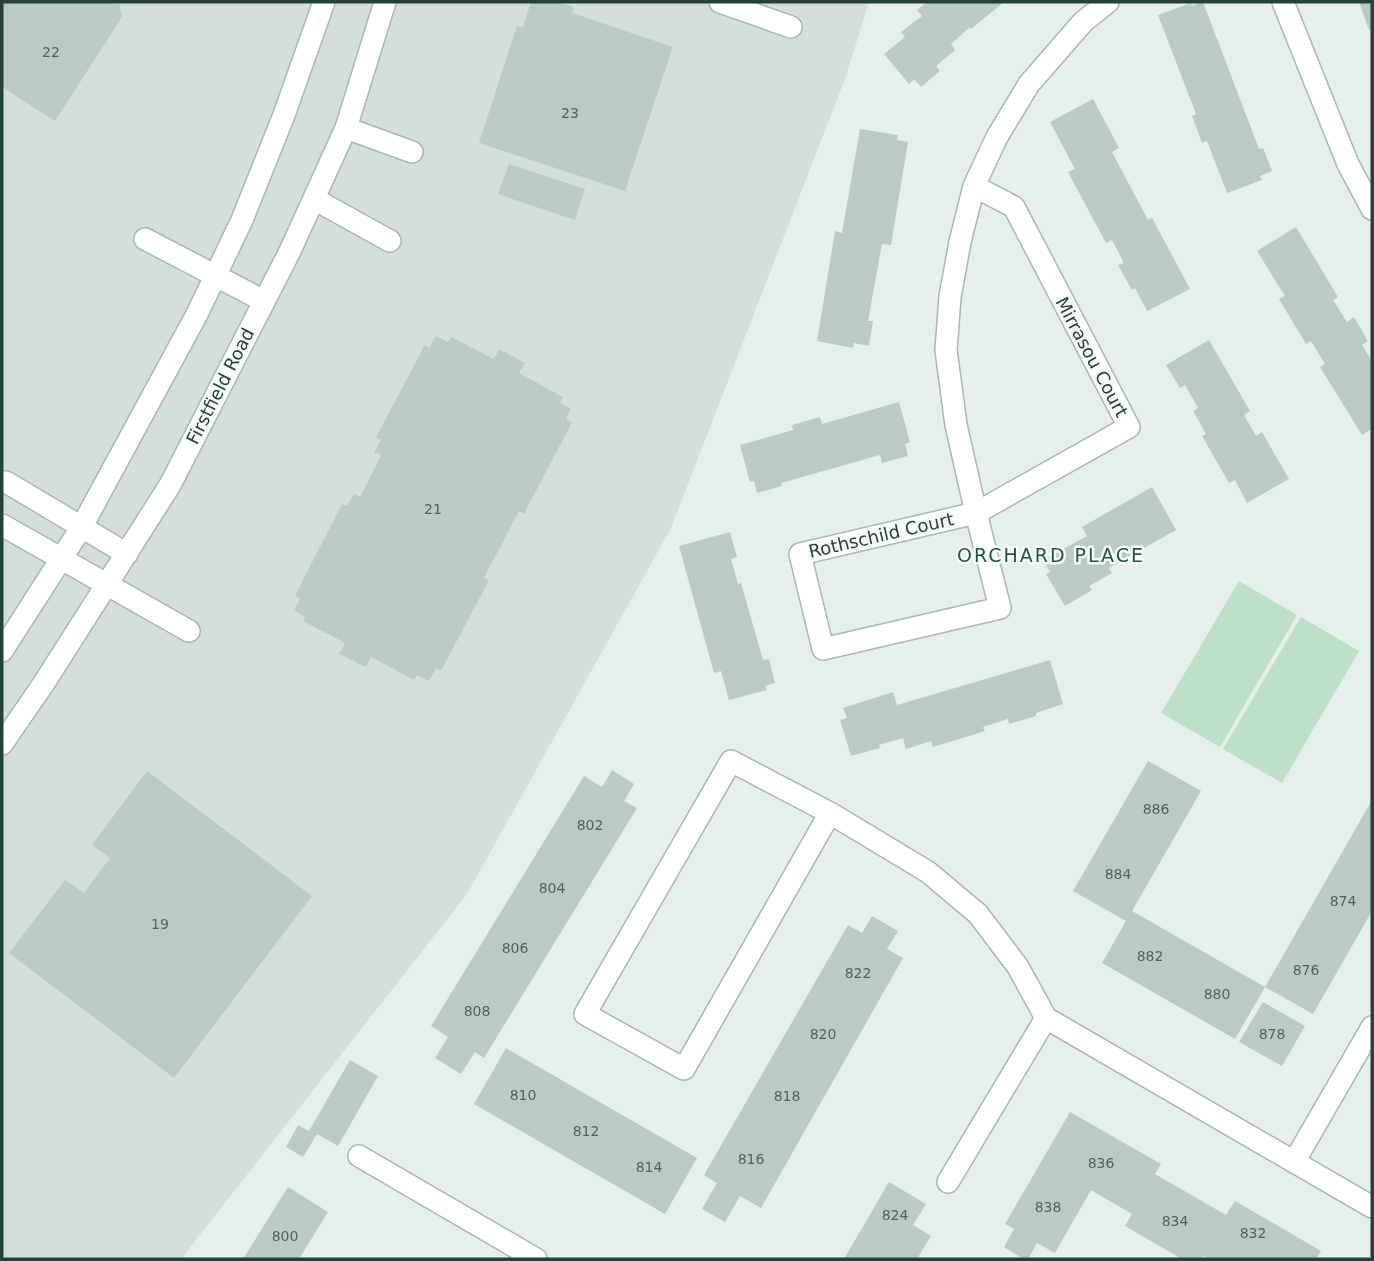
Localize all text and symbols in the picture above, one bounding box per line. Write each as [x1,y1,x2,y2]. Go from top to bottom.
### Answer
house number: 22 [42,44,60,60]
house number: 23 [561,105,579,121]
street label: Mirrasou Court [1052,293,1132,421]
street label: Firstfield Road [182,324,258,448]
house number: 21 [424,501,442,517]
street label: Rothschild Court [806,508,956,562]
district label: ORCHARD PLACE [957,544,1145,566]
house number: 886 [1143,801,1169,817]
house number: 802 [577,817,603,833]
house number: 884 [1105,866,1131,882]
house number: 804 [539,880,565,896]
house number: 874 [1330,893,1356,909]
house number: 19 [151,916,169,932]
house number: 806 [502,940,528,956]
house number: 882 [1137,948,1163,964]
house number: 876 [1293,962,1319,978]
house number: 822 [845,965,871,981]
house number: 880 [1204,986,1230,1002]
house number: 808 [464,1003,490,1019]
house number: 820 [810,1026,836,1042]
house number: 878 [1259,1026,1285,1042]
house number: 810 [510,1087,536,1103]
house number: 818 [774,1088,800,1104]
house number: 812 [573,1123,599,1139]
house number: 816 [738,1151,764,1167]
house number: 836 [1088,1155,1114,1171]
house number: 814 [636,1159,662,1175]
house number: 838 [1035,1199,1061,1215]
house number: 824 [882,1207,908,1223]
house number: 834 [1162,1213,1188,1229]
house number: 832 [1240,1225,1266,1241]
house number: 800 [272,1228,298,1244]

